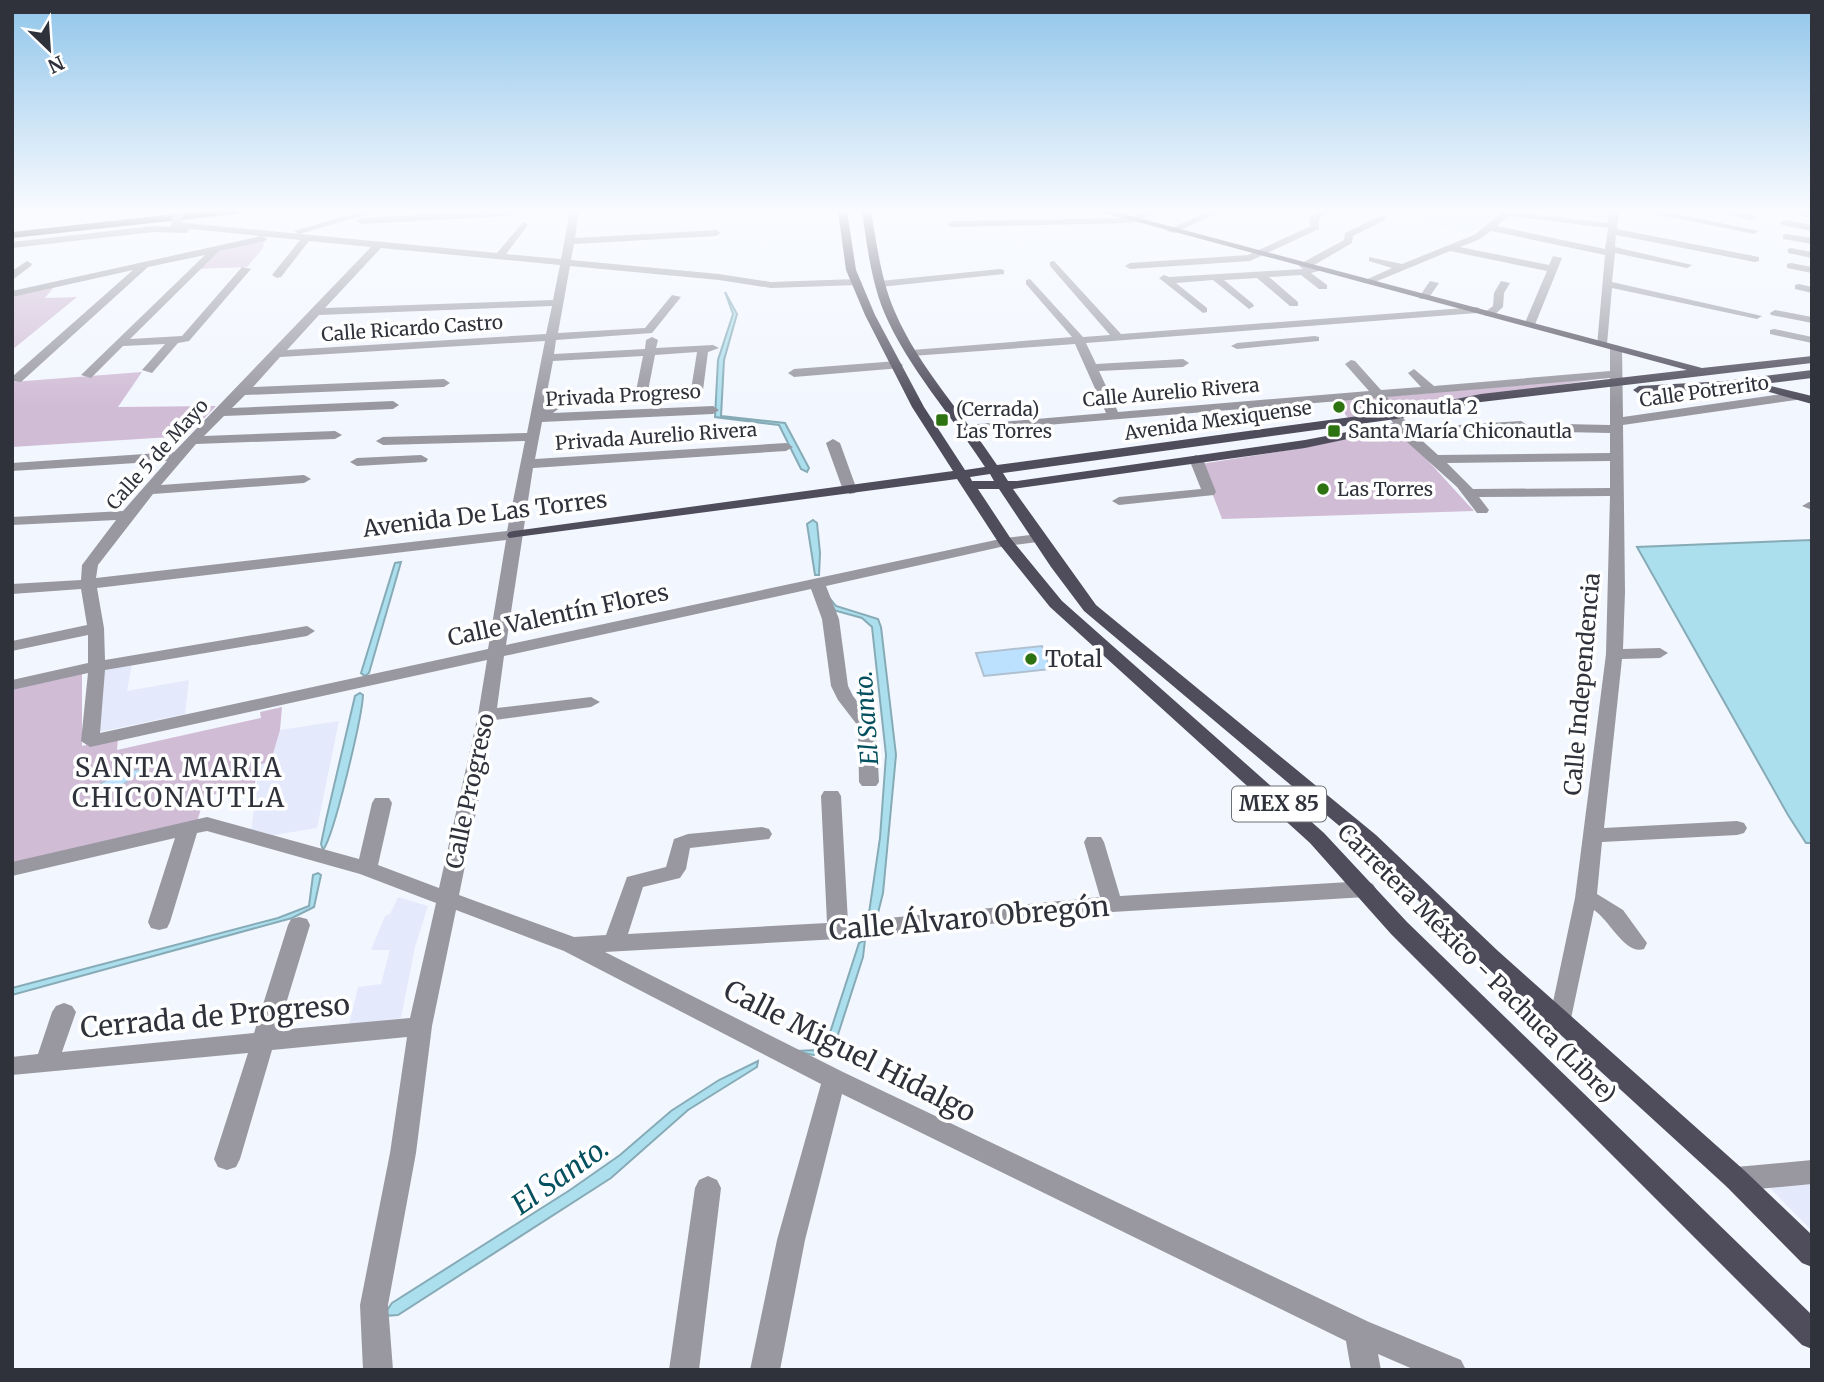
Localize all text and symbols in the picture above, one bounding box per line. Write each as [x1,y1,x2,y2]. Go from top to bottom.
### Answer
north arrow [14,14,84,84]
text: N [44,50,68,78]
street label: Calle Ricardo Castro [320,310,504,346]
street label: Calle Potrerito [1638,370,1770,412]
street label: Calle Aurelio Rivera [1082,372,1260,412]
street label: Privada Progreso [545,379,701,411]
street label: Calle 5 de Mayo [101,393,213,515]
street label: Avenida Mexiquense [1122,395,1313,445]
place label: Chiconautla 2 [1353,395,1478,419]
place label: (Cerrada) Las Torres [956,397,1052,443]
marker: Chiconautla 2 [1331,399,1347,415]
marker: (Cerrada) Las Torres [934,412,950,428]
street label: Privada Aurelio Rivera [554,417,758,455]
place label: Santa María Chiconautla [1348,419,1572,443]
marker: Santa María Chiconautla [1326,423,1342,439]
place label: Las Torres [1337,477,1433,501]
marker: Las Torres [1315,481,1331,497]
street label: Avenida De Las Torres [360,484,609,543]
street label: Calle Independencia [1557,571,1606,797]
street label: Calle Valentín Flores [445,577,671,652]
place label: Total [1045,644,1102,673]
marker: Total [1023,651,1039,667]
water label: El Santo. [848,670,885,766]
street label: Calle Progreso [439,711,500,871]
district label: SANTA MARIA CHICONAUTLA [72,751,286,814]
road number: MEX 85 [1232,786,1326,822]
street label: Carretera México - Pachuca (Libre) [1332,817,1623,1108]
street label: Calle Álvaro Obregón [827,888,1111,948]
street label: Calle Miguel Hidalgo [718,972,982,1130]
street label: Cerrada de Progreso [79,986,351,1046]
water label: El Santo. [505,1130,615,1222]

